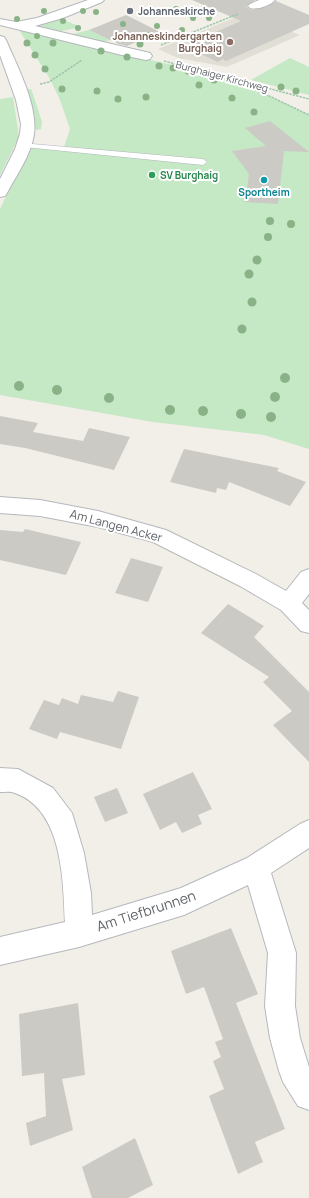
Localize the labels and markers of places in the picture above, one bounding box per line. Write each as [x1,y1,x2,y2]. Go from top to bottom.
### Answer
place label: Johanneskirche [138,4,215,18]
marker: Johanneskirche [125,6,135,16]
place label: Johanneskindergarten Burghaig [113,29,222,55]
marker: Johanneskindergarten Burghaig [225,37,235,47]
place label: SV Burghaig [160,168,218,182]
marker: SV Burghaig [147,170,157,180]
marker: Sportheim [259,175,269,185]
place label: Sportheim [238,185,290,199]

